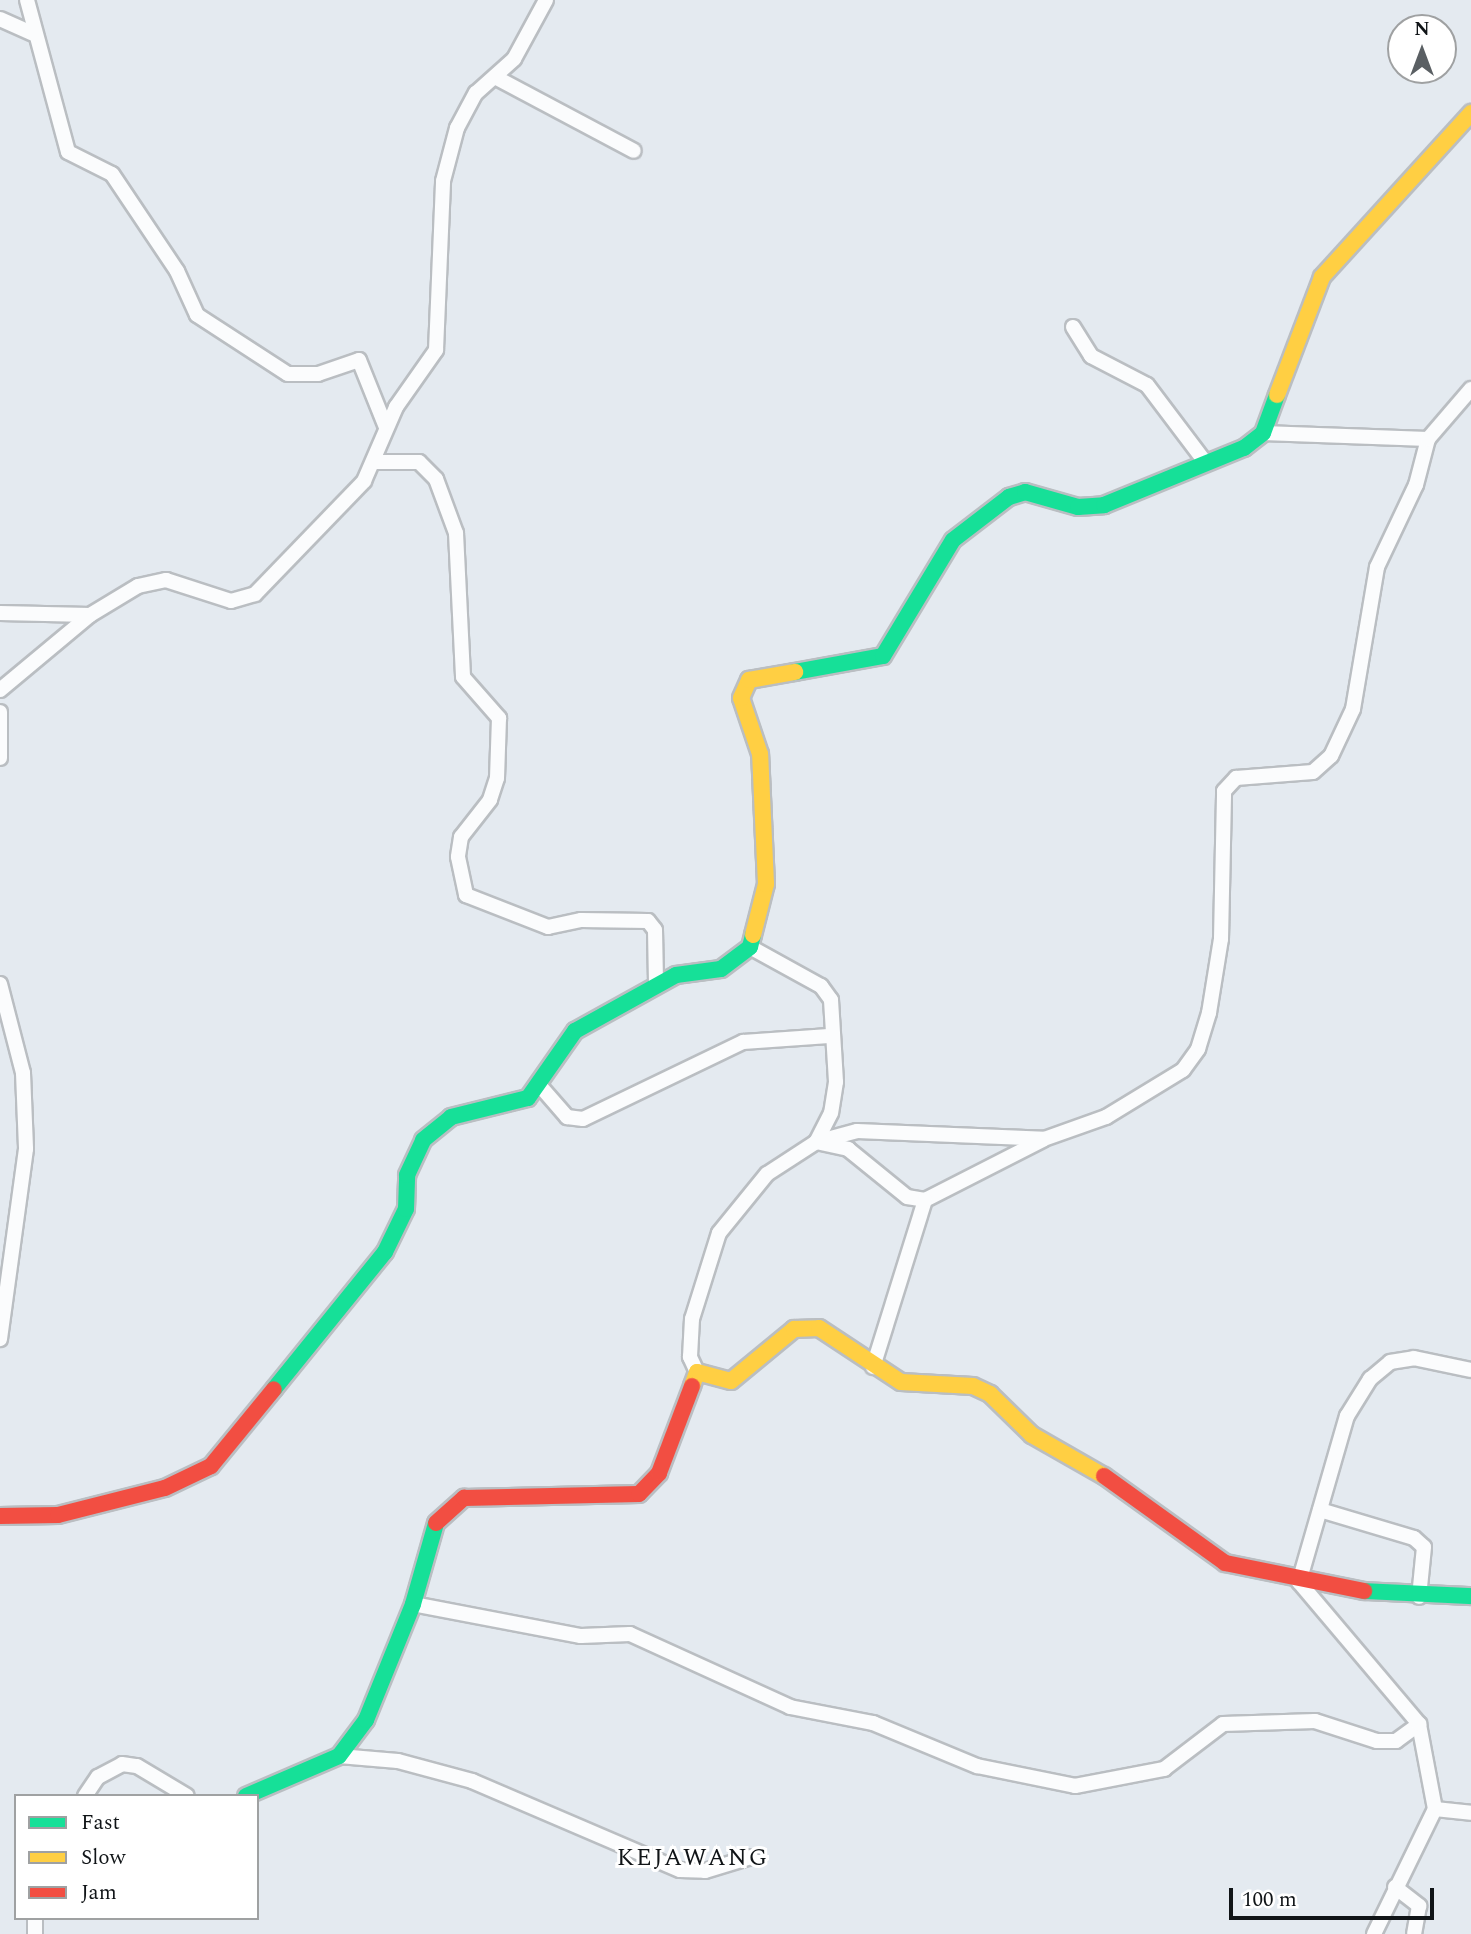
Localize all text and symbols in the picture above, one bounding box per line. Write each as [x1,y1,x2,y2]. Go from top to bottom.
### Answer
north arrow [1387,14,1457,84]
text: N [1414,15,1430,44]
legend [14,1794,259,1920]
text: Fast [81,1807,120,1839]
text: Slow [81,1842,125,1874]
district label: KEJAWANG [618,1845,768,1873]
scale bar [1233,1874,1438,1918]
text: Jam [81,1877,117,1909]
text: 100 m [1242,1884,1297,1916]

